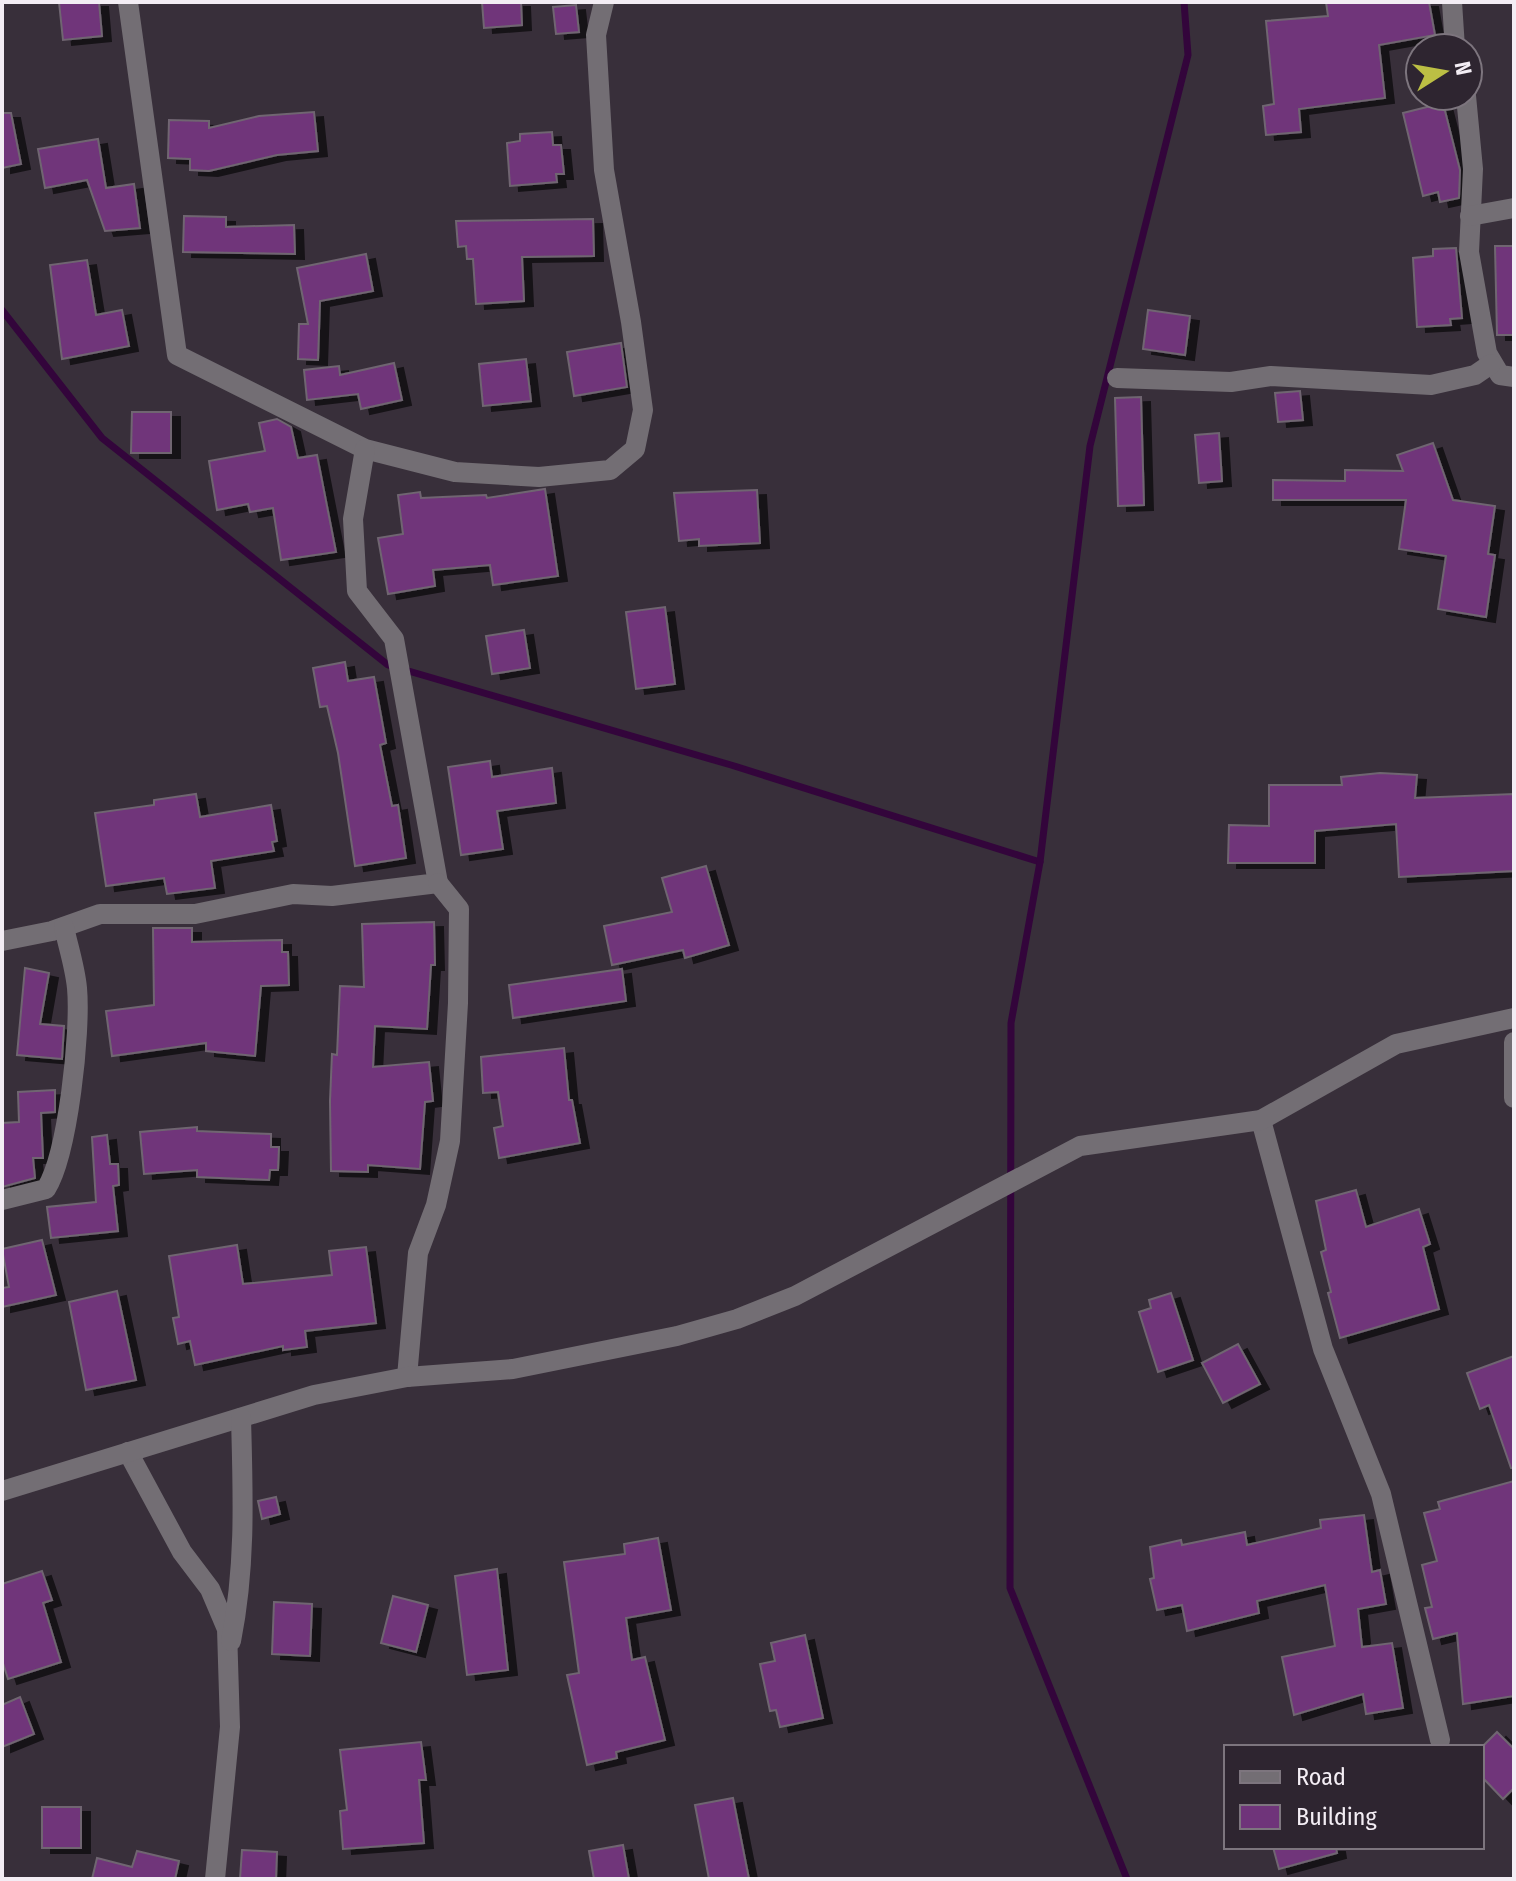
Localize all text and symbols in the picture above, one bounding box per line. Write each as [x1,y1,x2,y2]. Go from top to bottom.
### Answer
north arrow [1404,32,1484,112]
text: N [1449,59,1478,77]
legend [1224,1745,1484,1849]
text: Road [1296,1763,1346,1791]
text: Building [1296,1803,1378,1831]

